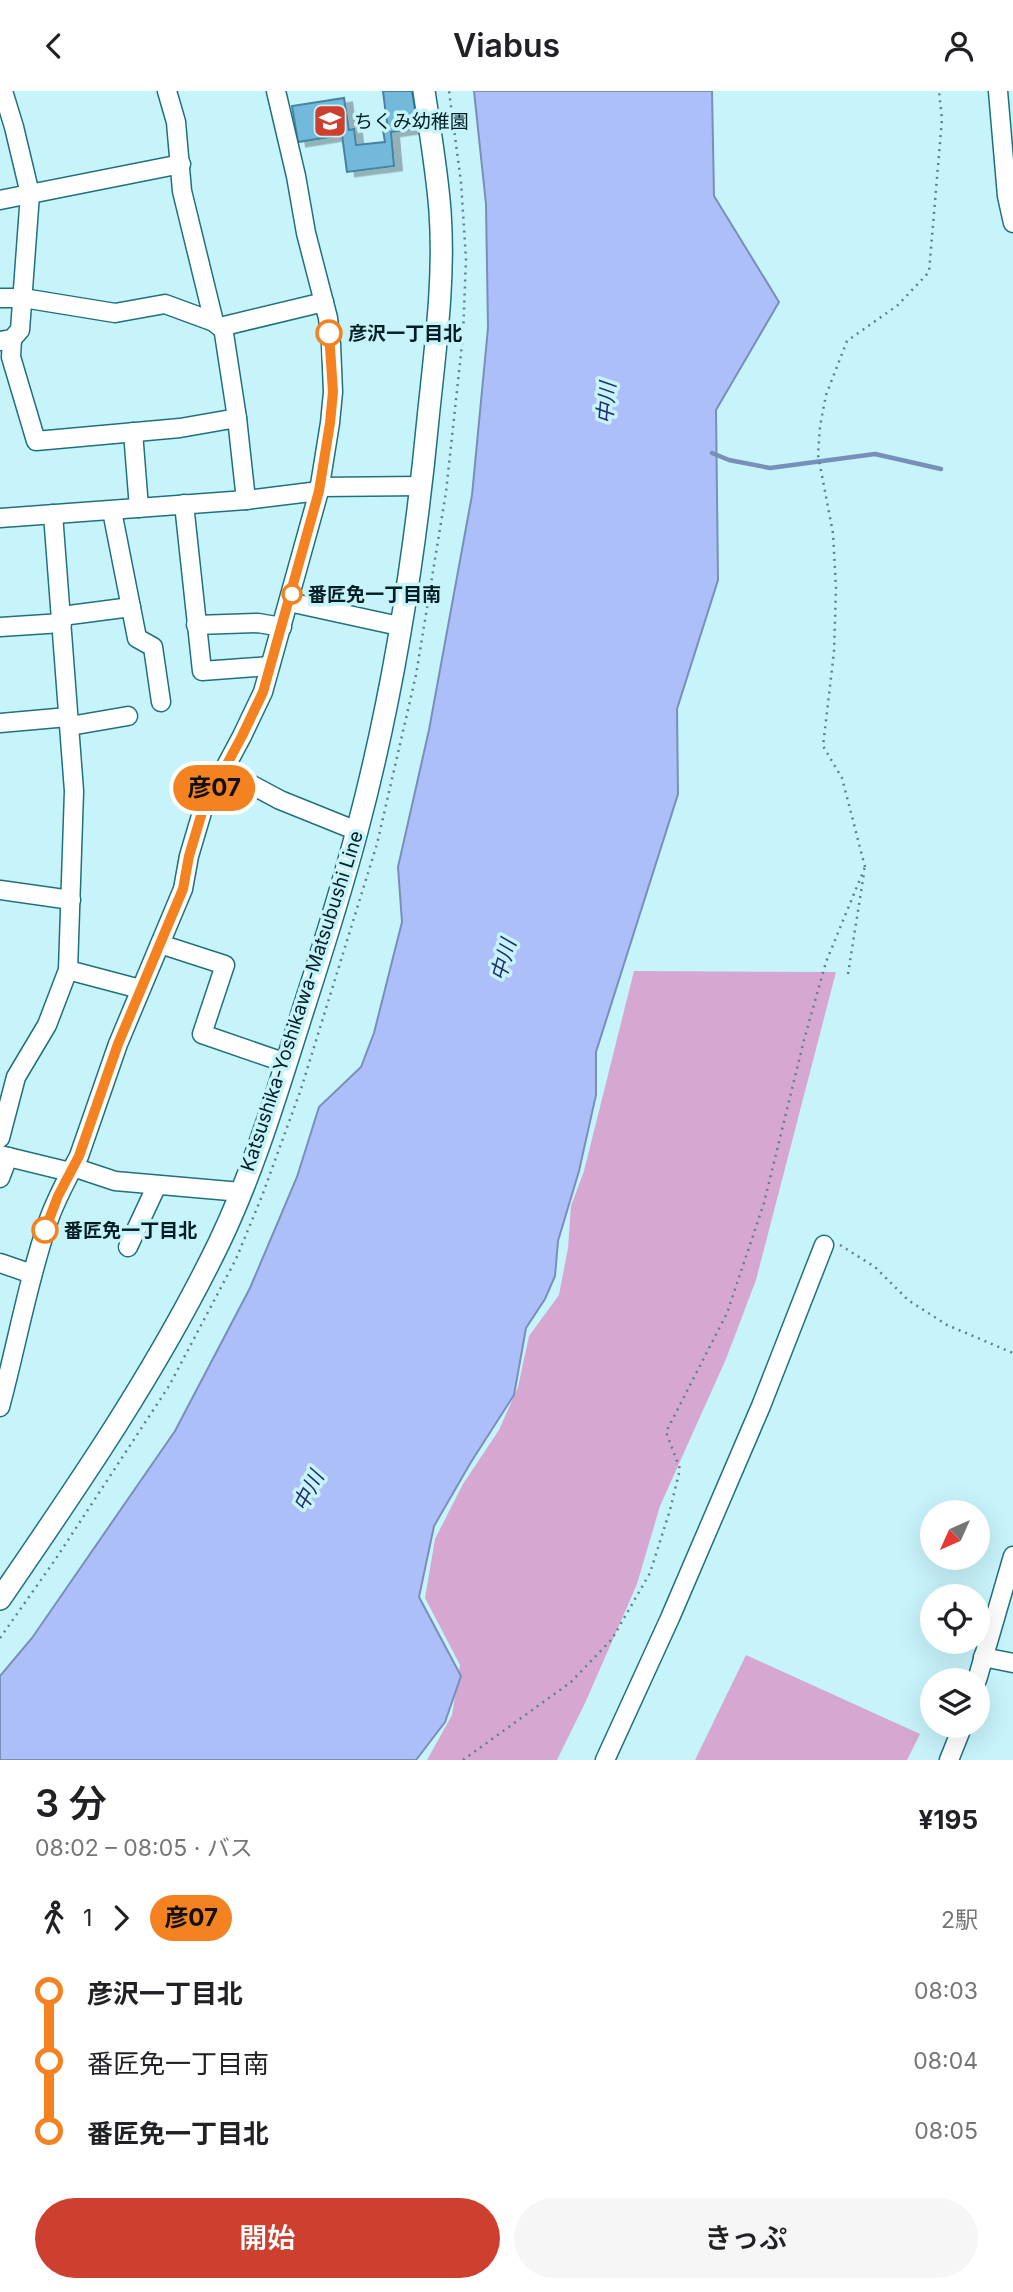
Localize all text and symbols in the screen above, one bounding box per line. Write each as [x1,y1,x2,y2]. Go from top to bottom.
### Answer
text: Viabus [453,26,560,65]
icon: back [35,27,73,65]
icon: person [940,27,978,65]
school or university icon: ちくみ幼稚園 [311,102,349,140]
place label: ちくみ幼稚園 [354,110,469,133]
marker: 彦沢一丁目北 [316,320,342,346]
place label: 彦沢一丁目北 [348,322,462,345]
water label: 中川 [592,379,620,425]
place label: 番匠免一丁目南 [308,583,441,606]
marker: 番匠免一丁目南 [282,584,302,604]
line badge: 彦07 [174,765,254,811]
text: 彦07 [187,773,241,802]
street label: Katsushika-Yoshikawa-Matsubushi Line [236,828,368,1174]
water label: 中川 [485,934,521,984]
marker: 番匠免一丁目北 [32,1217,58,1243]
place label: 番匠免一丁目北 [64,1219,197,1242]
water label: 中川 [287,1465,330,1515]
north arrow [920,1500,990,1570]
map controls [920,1500,990,1738]
button: locate [920,1584,990,1654]
button: layers [920,1668,990,1738]
text: 3 分 [35,1780,107,1826]
text: ¥195 [918,1804,978,1835]
text: 08:02 – 08:05 · バス [35,1834,253,1862]
icon: walk [35,1899,73,1937]
icon: forward [102,1899,140,1937]
text: 彦07 [164,1903,218,1932]
text: 1 [83,1904,92,1932]
text: 2駅 [941,1906,978,1934]
text: 08:03 [914,1977,978,2005]
text: 彦沢一丁目北 [87,1978,243,2009]
text: 08:04 [913,2047,978,2075]
text: 番匠免一丁目南 [87,2048,269,2079]
text: 08:05 [914,2117,978,2145]
text: 番匠免一丁目北 [87,2118,269,2149]
button: 開始 [35,2198,500,2278]
button: きっぷ [514,2198,978,2278]

